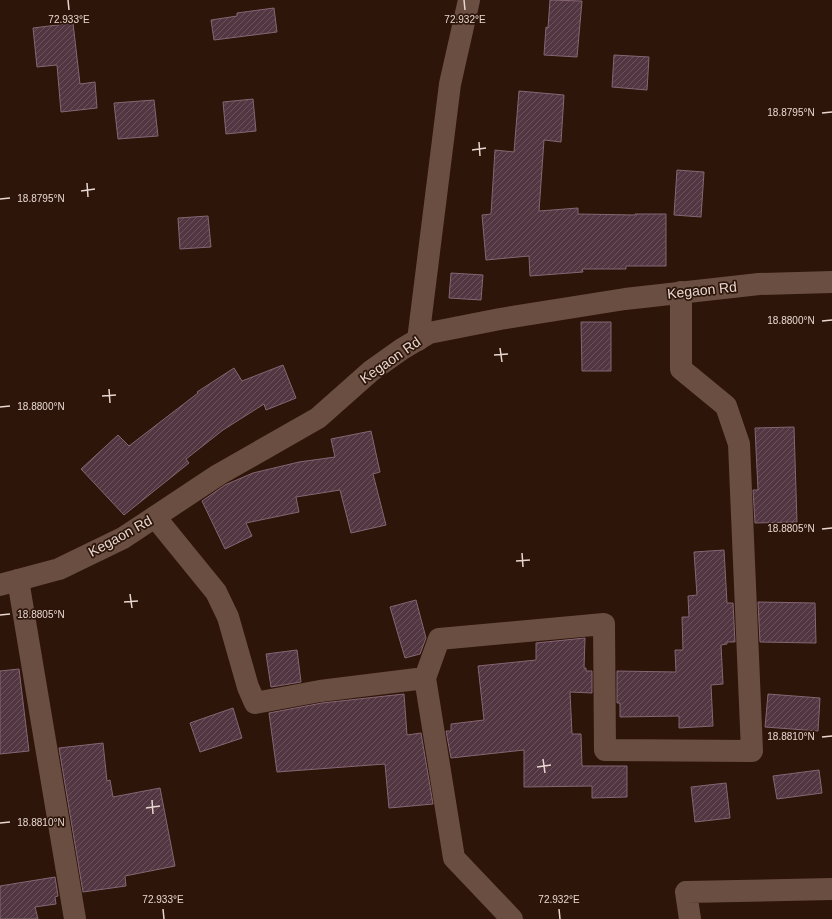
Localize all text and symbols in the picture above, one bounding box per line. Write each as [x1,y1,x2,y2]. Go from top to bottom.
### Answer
text: 72.933°E [48,14,90,25]
text: 72.932°E [444,14,486,25]
text: 18.8795°N [767,107,815,118]
text: 18.8795°N [17,193,65,204]
street label: Kegaon Rd [666,278,738,302]
text: 18.8800°N [767,315,815,326]
street label: Kegaon Rd [357,333,423,387]
text: 18.8800°N [17,401,65,412]
street label: Kegaon Rd [85,512,155,560]
text: 18.8805°N [767,523,815,534]
text: 18.8805°N [17,609,65,620]
text: 18.8810°N [767,731,815,742]
text: 18.8810°N [17,817,65,828]
text: 72.933°E [142,894,184,905]
text: 72.932°E [538,894,580,905]

